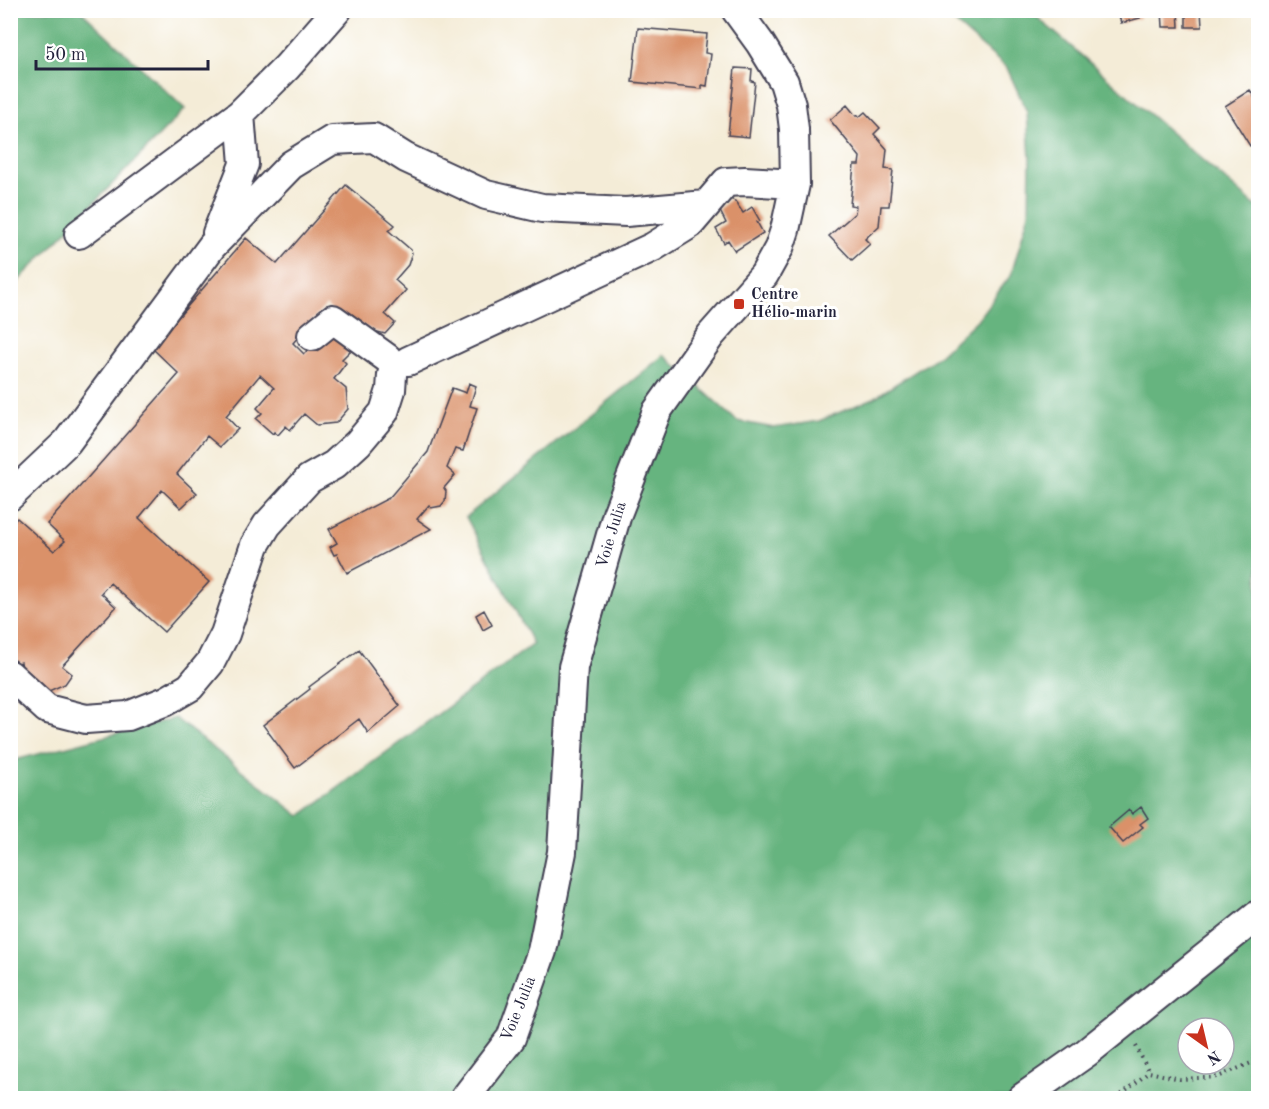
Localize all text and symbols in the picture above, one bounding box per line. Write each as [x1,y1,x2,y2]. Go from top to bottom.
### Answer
scale bar [36,33,208,71]
text: 50 m [45,46,85,64]
place label: Centre Hélio-marin [751,287,837,321]
marker: Centre Hélio-marin [732,297,746,311]
street label: Voie Julia [594,500,630,570]
street label: Voie Julia [499,974,539,1044]
north arrow [1176,1016,1236,1076]
text: N [1203,1047,1223,1067]

